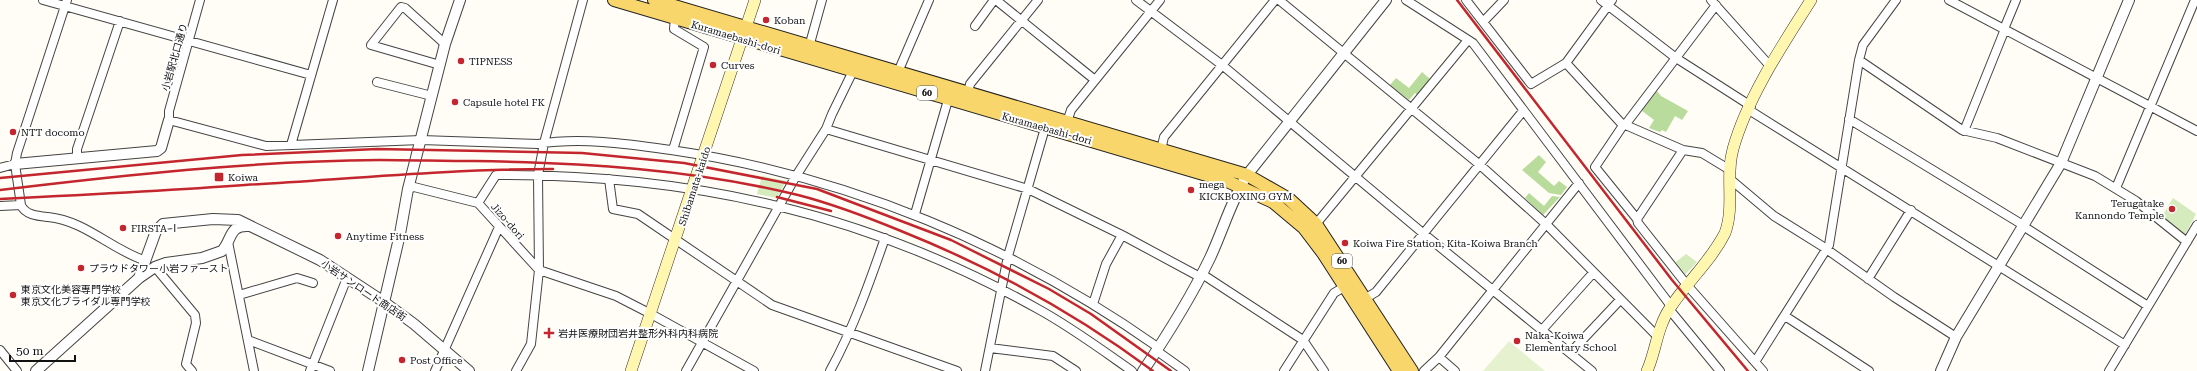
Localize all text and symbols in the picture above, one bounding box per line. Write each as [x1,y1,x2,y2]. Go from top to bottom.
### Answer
marker: Koban [761,15,771,25]
place label: Koban [774,15,806,26]
street label: Kuramaebashi-dori [690,19,782,56]
street label: 小岩駅北口通り [160,22,189,92]
marker: TIPNESS [456,56,466,66]
place label: TIPNESS [469,56,513,67]
marker: Curves [708,60,718,70]
place label: Curves [721,60,755,71]
road number: 60 [917,86,937,100]
marker: Capsule hotel FK [450,97,460,107]
place label: Capsule hotel FK [463,97,545,108]
street label: Kuramaebashi-dori [1001,110,1093,147]
marker: NTT docomo [8,127,18,137]
place label: NTT docomo [21,127,85,138]
street label: Shibamata-kaido [676,145,712,227]
marker: Koiwa [213,171,225,183]
place label: Koiwa [228,172,259,183]
place label: mega KICKBOXING GYM [1199,179,1293,202]
marker: mega KICKBOXING GYM [1186,185,1196,195]
place label: Terugatake Kannondo Temple [2075,198,2165,221]
street label: Jizo-dori [489,201,526,242]
marker: Terugatake Kannondo Temple [2167,204,2177,214]
marker: FIRSTA Ⅰ [118,223,128,233]
place label: FIRSTA Ⅰ [131,223,180,234]
marker: Anytime Fitness [333,231,343,241]
place label: Anytime Fitness [346,231,424,242]
marker: Koiwa Fire Station, Kita-Koiwa Branch [1340,238,1350,248]
place label: Koiwa Fire Station, Kita-Koiwa Branch [1353,238,1538,249]
road number: 60 [1332,254,1352,268]
street label: 小岩サンロード商店街 [319,258,408,323]
marker: プラウドタワー小岩ファースト [76,263,86,273]
place label: プラウドタワー小岩ファースト [89,263,229,274]
place label: 東京文化美容専門学校 東京文化ブライダル専門学校 [21,284,151,307]
marker: 東京文化美容専門学校 東京文化ブライダル専門学校 [8,290,18,300]
marker: 岩井医療財団岩井整形外科内科病院 [543,327,555,339]
place label: 岩井医療財団岩井整形外科内科病院 [558,328,718,339]
place label: Naka-Koiwa Elementary School [1525,330,1617,353]
marker: Naka-Koiwa Elementary School [1512,336,1522,346]
scale bar [10,337,75,363]
text: 50 m [16,344,43,358]
marker: Post Office [397,355,407,365]
place label: Post Office [410,355,463,366]

